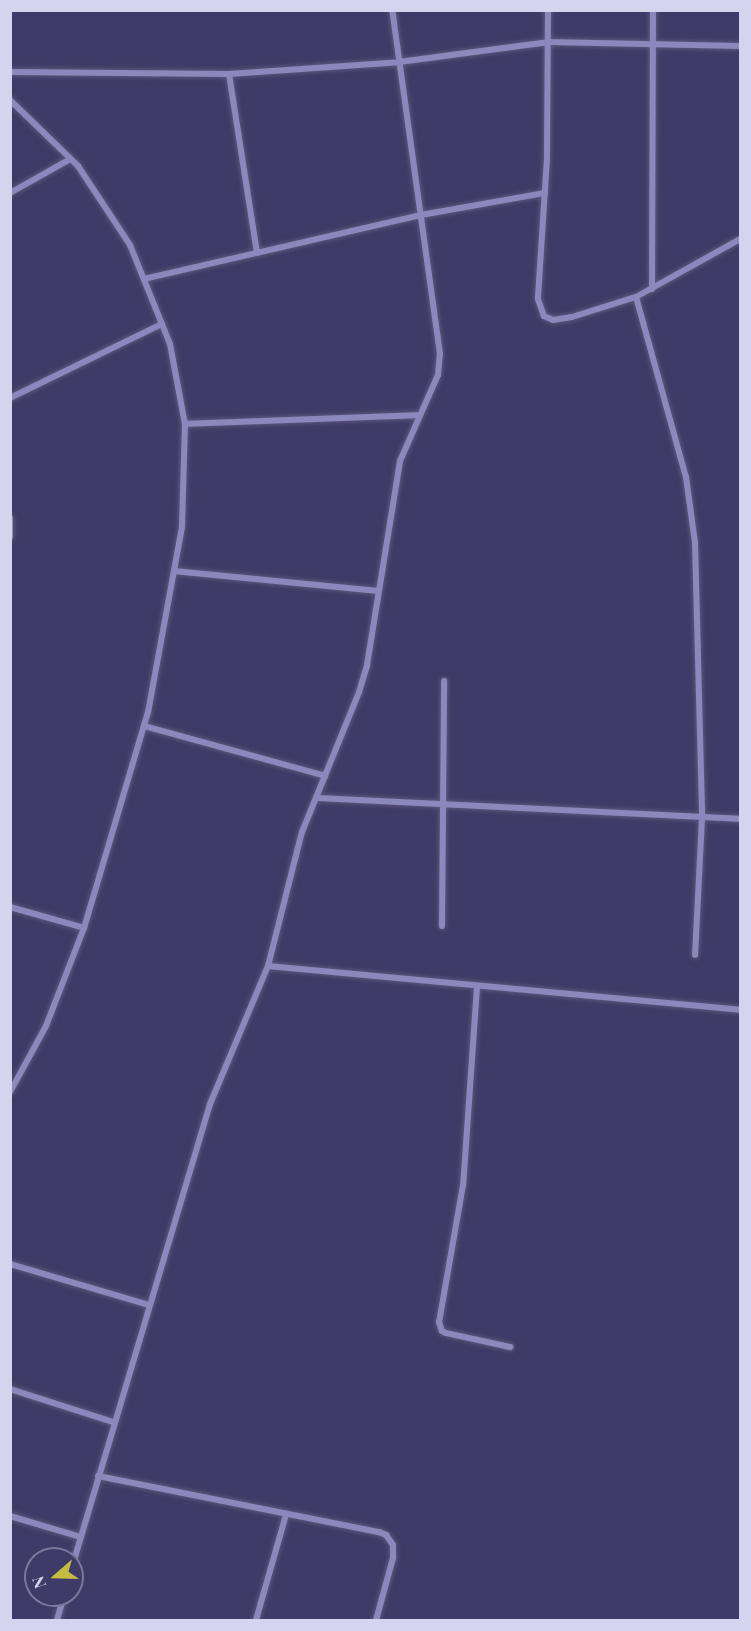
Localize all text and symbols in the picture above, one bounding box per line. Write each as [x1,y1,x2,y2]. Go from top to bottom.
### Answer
north arrow [24,1547,84,1607]
text: N [27,1574,50,1592]

